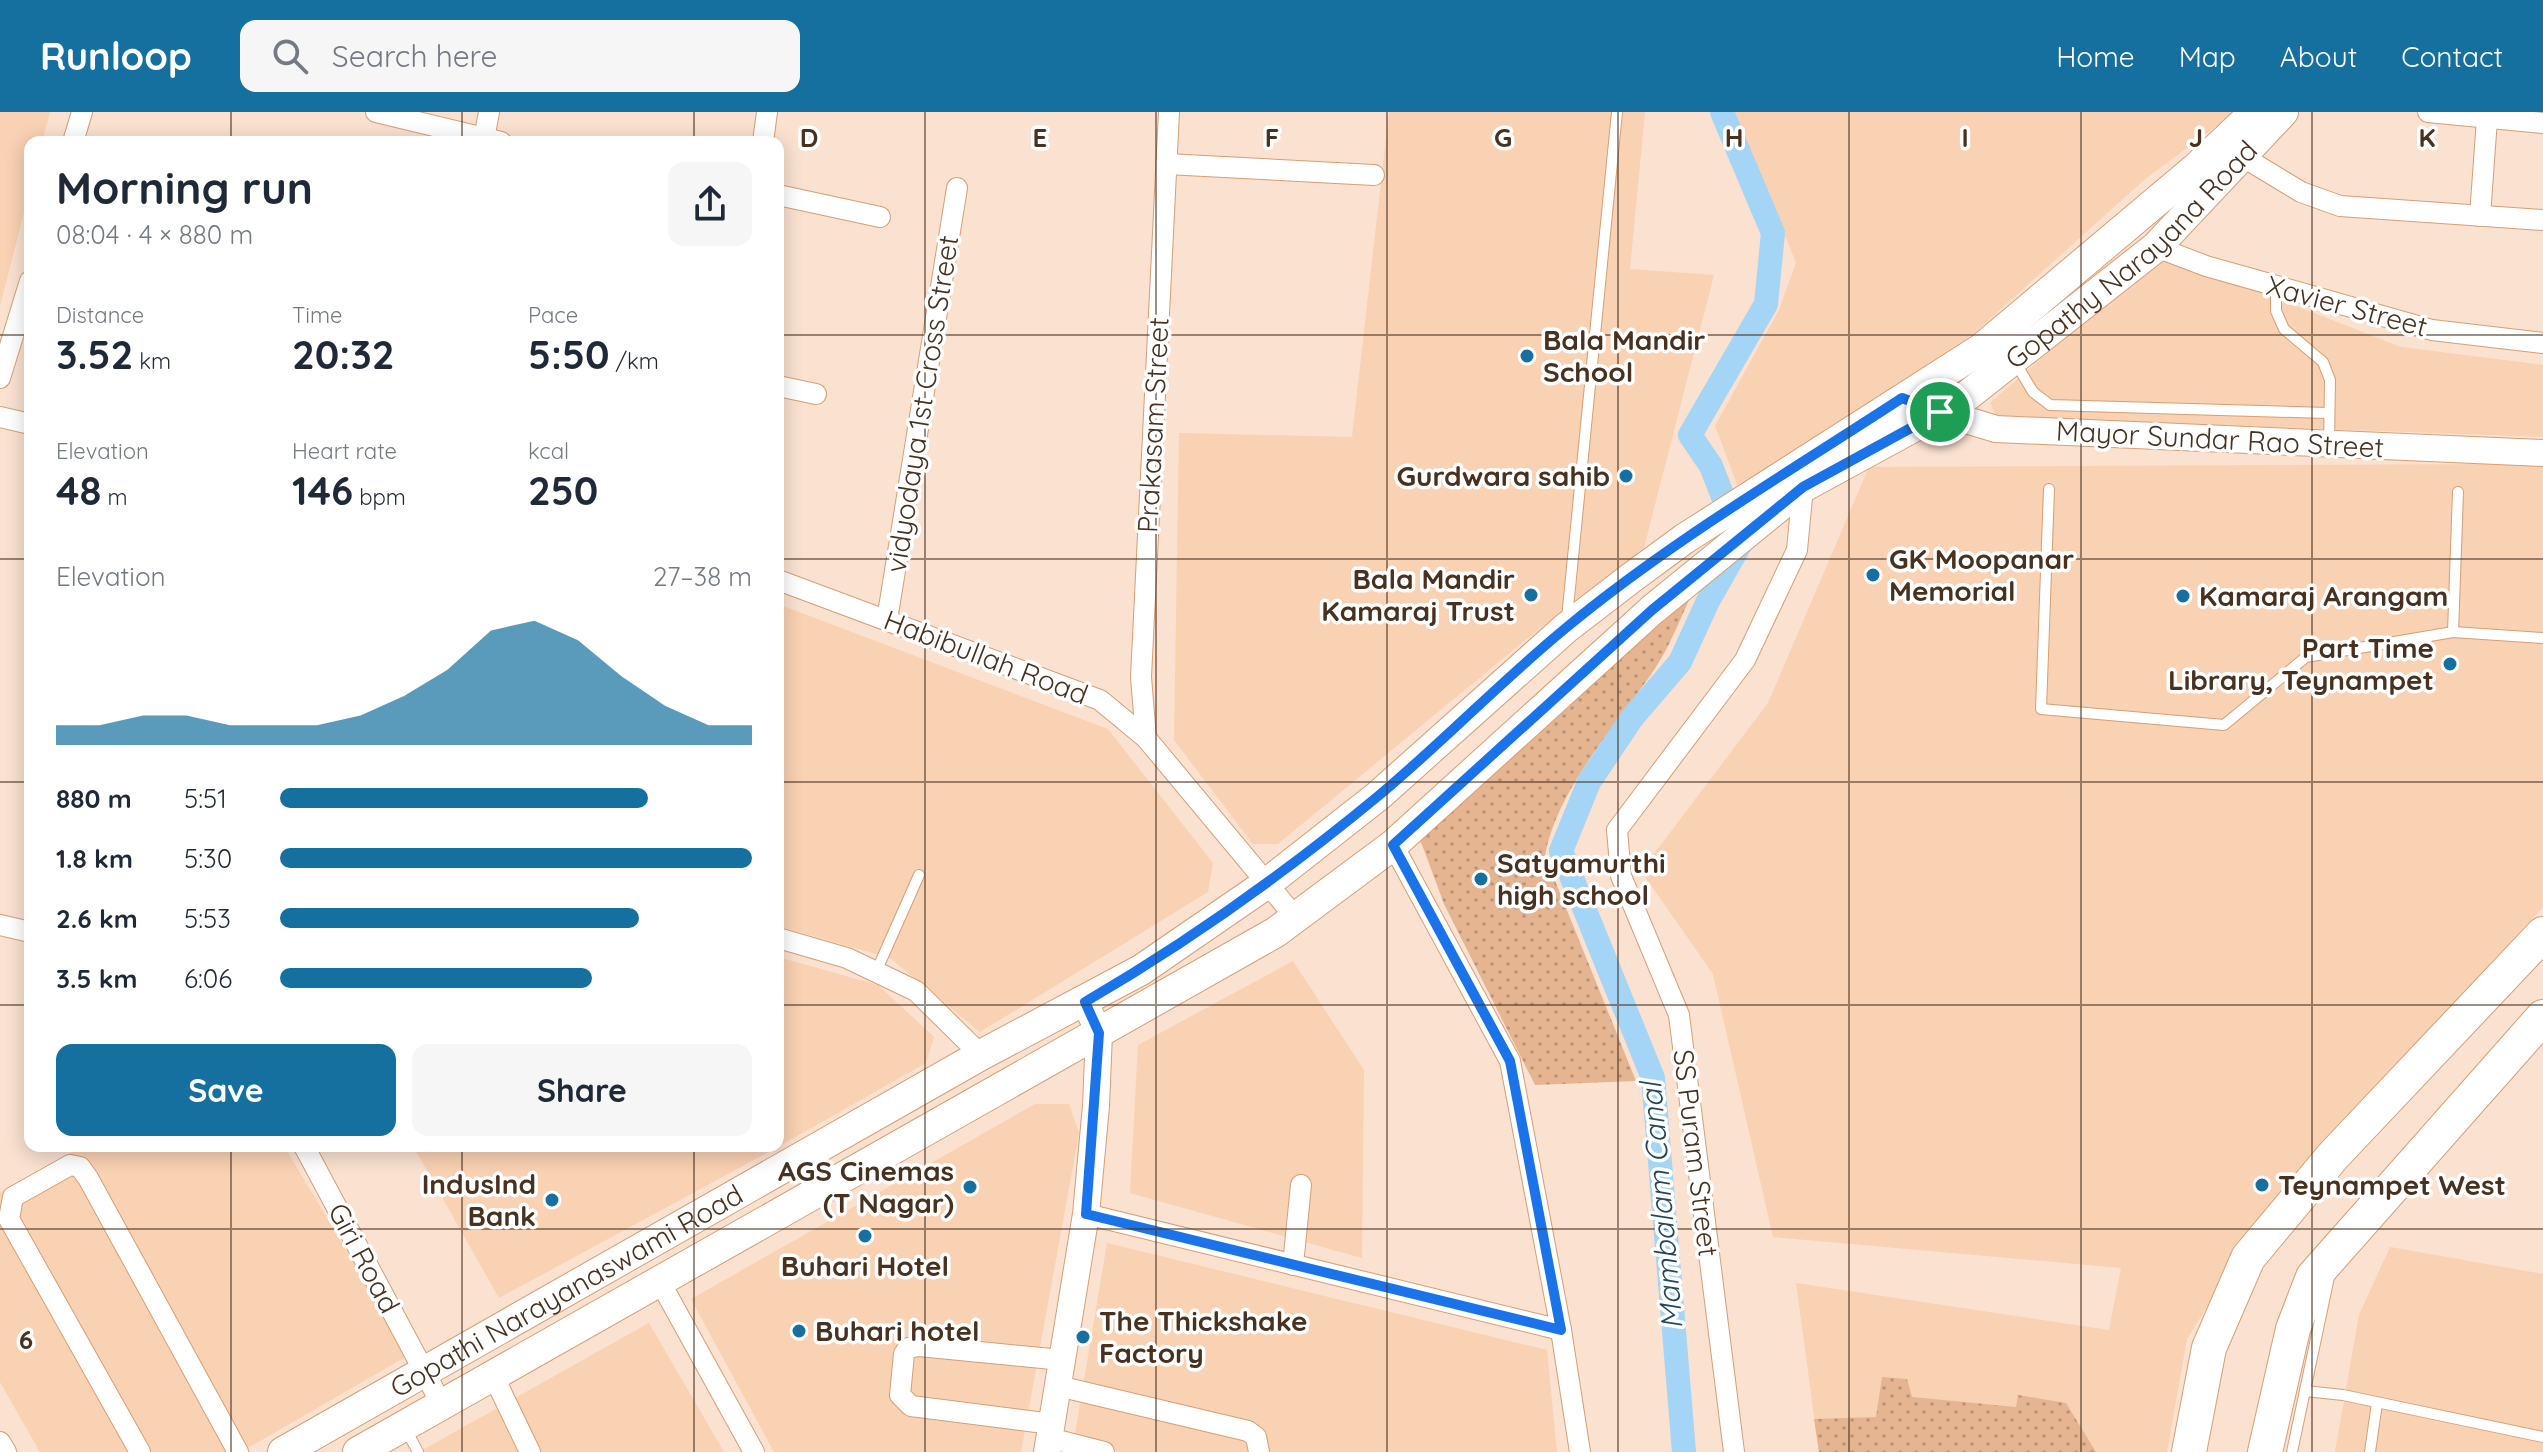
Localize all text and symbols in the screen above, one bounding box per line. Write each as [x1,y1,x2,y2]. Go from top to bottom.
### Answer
search box [240,20,800,92]
text: Runloop [40,32,192,80]
icon: search [268,34,312,78]
text: Search here [332,37,497,75]
text: Home [2056,39,2135,74]
text: Map [2179,39,2236,74]
text: About [2280,39,2357,74]
text: Contact [2401,39,2503,74]
text: D [800,121,818,154]
text: E [1033,121,1047,154]
text: F [1265,121,1279,154]
text: G [1494,121,1512,154]
text: H [1725,121,1743,154]
text: I [1961,121,1969,154]
text: J [2189,121,2203,154]
text: K [2418,121,2436,154]
street label: Gopathy Narayana Road [1998,133,2264,376]
text: Morning run [56,160,313,215]
button: share [668,162,752,246]
text: 08:04 · 4 × 880 m [56,218,253,251]
street label: vidyodaya 1st Cross Street [878,233,965,575]
street label: Xavier Street [2263,267,2431,344]
text: Distance [56,301,144,329]
text: Time [292,301,343,329]
text: Pace [528,301,578,329]
street label: Prakasam Street [1129,316,1176,534]
place label: Bala Mandir School [1543,322,1705,389]
text: 3.52 [56,329,133,379]
text: 20:32 [292,329,394,379]
text: 5:50 [528,329,610,379]
text: km [133,347,171,375]
text: /km [610,347,659,375]
marker: Bala Mandir School [1518,347,1536,365]
pin [1906,378,1974,446]
icon: arrive [1918,390,1962,434]
street label: Mayor Sundar Rao Street [2055,412,2385,465]
text: Elevation [56,437,149,465]
text: Heart rate [292,437,397,465]
text: kcal [528,437,569,465]
place label: Gurdwara sahib [1397,458,1610,493]
text: 48 [56,465,101,515]
text: 146 [292,465,353,515]
text: 250 [528,465,598,515]
marker: Gurdwara sahib [1617,467,1635,485]
text: m [101,483,128,511]
text: bpm [353,483,406,511]
place label: GK Moopanar Memorial [1889,541,2074,608]
text: Elevation [56,560,166,593]
text: 27–38 m [653,560,752,593]
place label: Bala Mandir Kamaraj Trust [1321,561,1515,628]
marker: GK Moopanar Memorial [1864,566,1882,584]
place label: Kamaraj Arangam [2199,578,2448,613]
marker: Bala Mandir Kamaraj Trust [1522,586,1540,604]
marker: Kamaraj Arangam [2174,587,2192,605]
street label: Habibullah Road [879,602,1093,712]
place label: Part Time Library, Teynampet [2168,630,2434,697]
marker: Part Time Library, Teynampet [2441,655,2459,673]
text: 880 m [56,782,132,815]
text: 5:51 [184,782,227,815]
text: 1.8 km [56,842,133,875]
text: 5:30 [184,842,232,875]
place label: Satyamurthi high school [1497,845,1666,912]
marker: Satyamurthi high school [1472,870,1490,888]
text: 2.6 km [56,902,138,935]
text: 5:53 [184,902,231,935]
text: 3.5 km [56,962,137,995]
text: 6:06 [184,962,232,995]
button: Save [56,1044,396,1136]
button: Share [412,1044,752,1136]
street label: SS Puram Street [1666,1047,1727,1259]
water label: Mambalam Canal [1631,1078,1691,1331]
place label: AGS Cinemas (T Nagar) [778,1153,954,1220]
place label: IndusInd Bank [422,1166,536,1233]
place label: Teynampet West [2278,1167,2506,1202]
street label: Gopathi Narayanaswami Road [384,1176,749,1405]
marker: Teynampet West [2253,1176,2271,1194]
marker: AGS Cinemas (T Nagar) [961,1178,979,1196]
marker: IndusInd Bank [543,1191,561,1209]
street label: Giri Road [321,1197,408,1319]
marker: Buhari Hotel [856,1227,874,1245]
place label: Buhari Hotel [781,1248,949,1283]
place label: The Thickshake Factory [1099,1303,1308,1370]
place label: Buhari hotel [815,1313,980,1348]
marker: Buhari hotel [790,1322,808,1340]
text: 6 [19,1323,33,1356]
marker: The Thickshake Factory [1074,1328,1092,1346]

